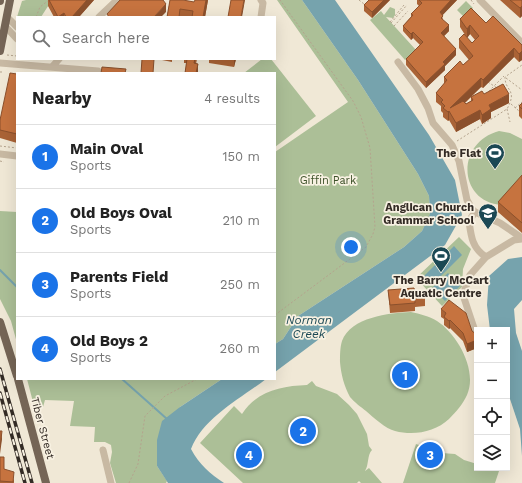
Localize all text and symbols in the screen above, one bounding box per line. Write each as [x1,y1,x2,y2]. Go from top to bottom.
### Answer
search box [16,16,276,60]
icon: search [30,27,52,49]
text: Search here [62,29,150,47]
text: Nearby [32,88,91,108]
text: 4 results [204,91,260,106]
text: Main Oval [70,140,143,158]
sports icon: The Flat [484,142,506,170]
place label: The Flat [436,147,481,160]
text: 1 [42,149,48,164]
text: 150 m [222,149,260,164]
text: Sports [70,158,111,173]
park label: Giffin Park [300,174,356,187]
place label: Anglican Church Grammar School [383,201,474,227]
school or university icon: Anglican Church Grammar School [477,202,499,230]
text: Old Boys Oval [70,204,172,222]
text: 2 [41,213,49,228]
text: 210 m [222,213,260,228]
text: Sports [70,222,111,237]
your location [341,237,361,257]
sports icon: The Barry McCart Aquatic Centre [430,245,452,273]
text: Parents Field [70,268,168,286]
place label: The Barry McCart Aquatic Centre [393,274,489,300]
text: 3 [41,277,49,292]
text: 250 m [220,277,260,292]
text: Sports [70,286,111,301]
water label: Norman Creek [286,313,332,341]
map controls [474,327,510,471]
button: + [474,327,510,363]
text: Old Boys 2 [70,332,148,350]
text: 4 [41,341,49,356]
text: 260 m [220,341,260,356]
text: Sports [70,350,111,365]
pin: 1 [392,360,418,390]
button: − [474,363,510,399]
street label: Tiber Street [28,396,57,461]
button: locate [474,399,510,435]
pin: 2 [290,416,316,446]
button: layers [474,435,510,471]
pin: 4 [236,440,262,470]
pin: 3 [417,440,443,470]

